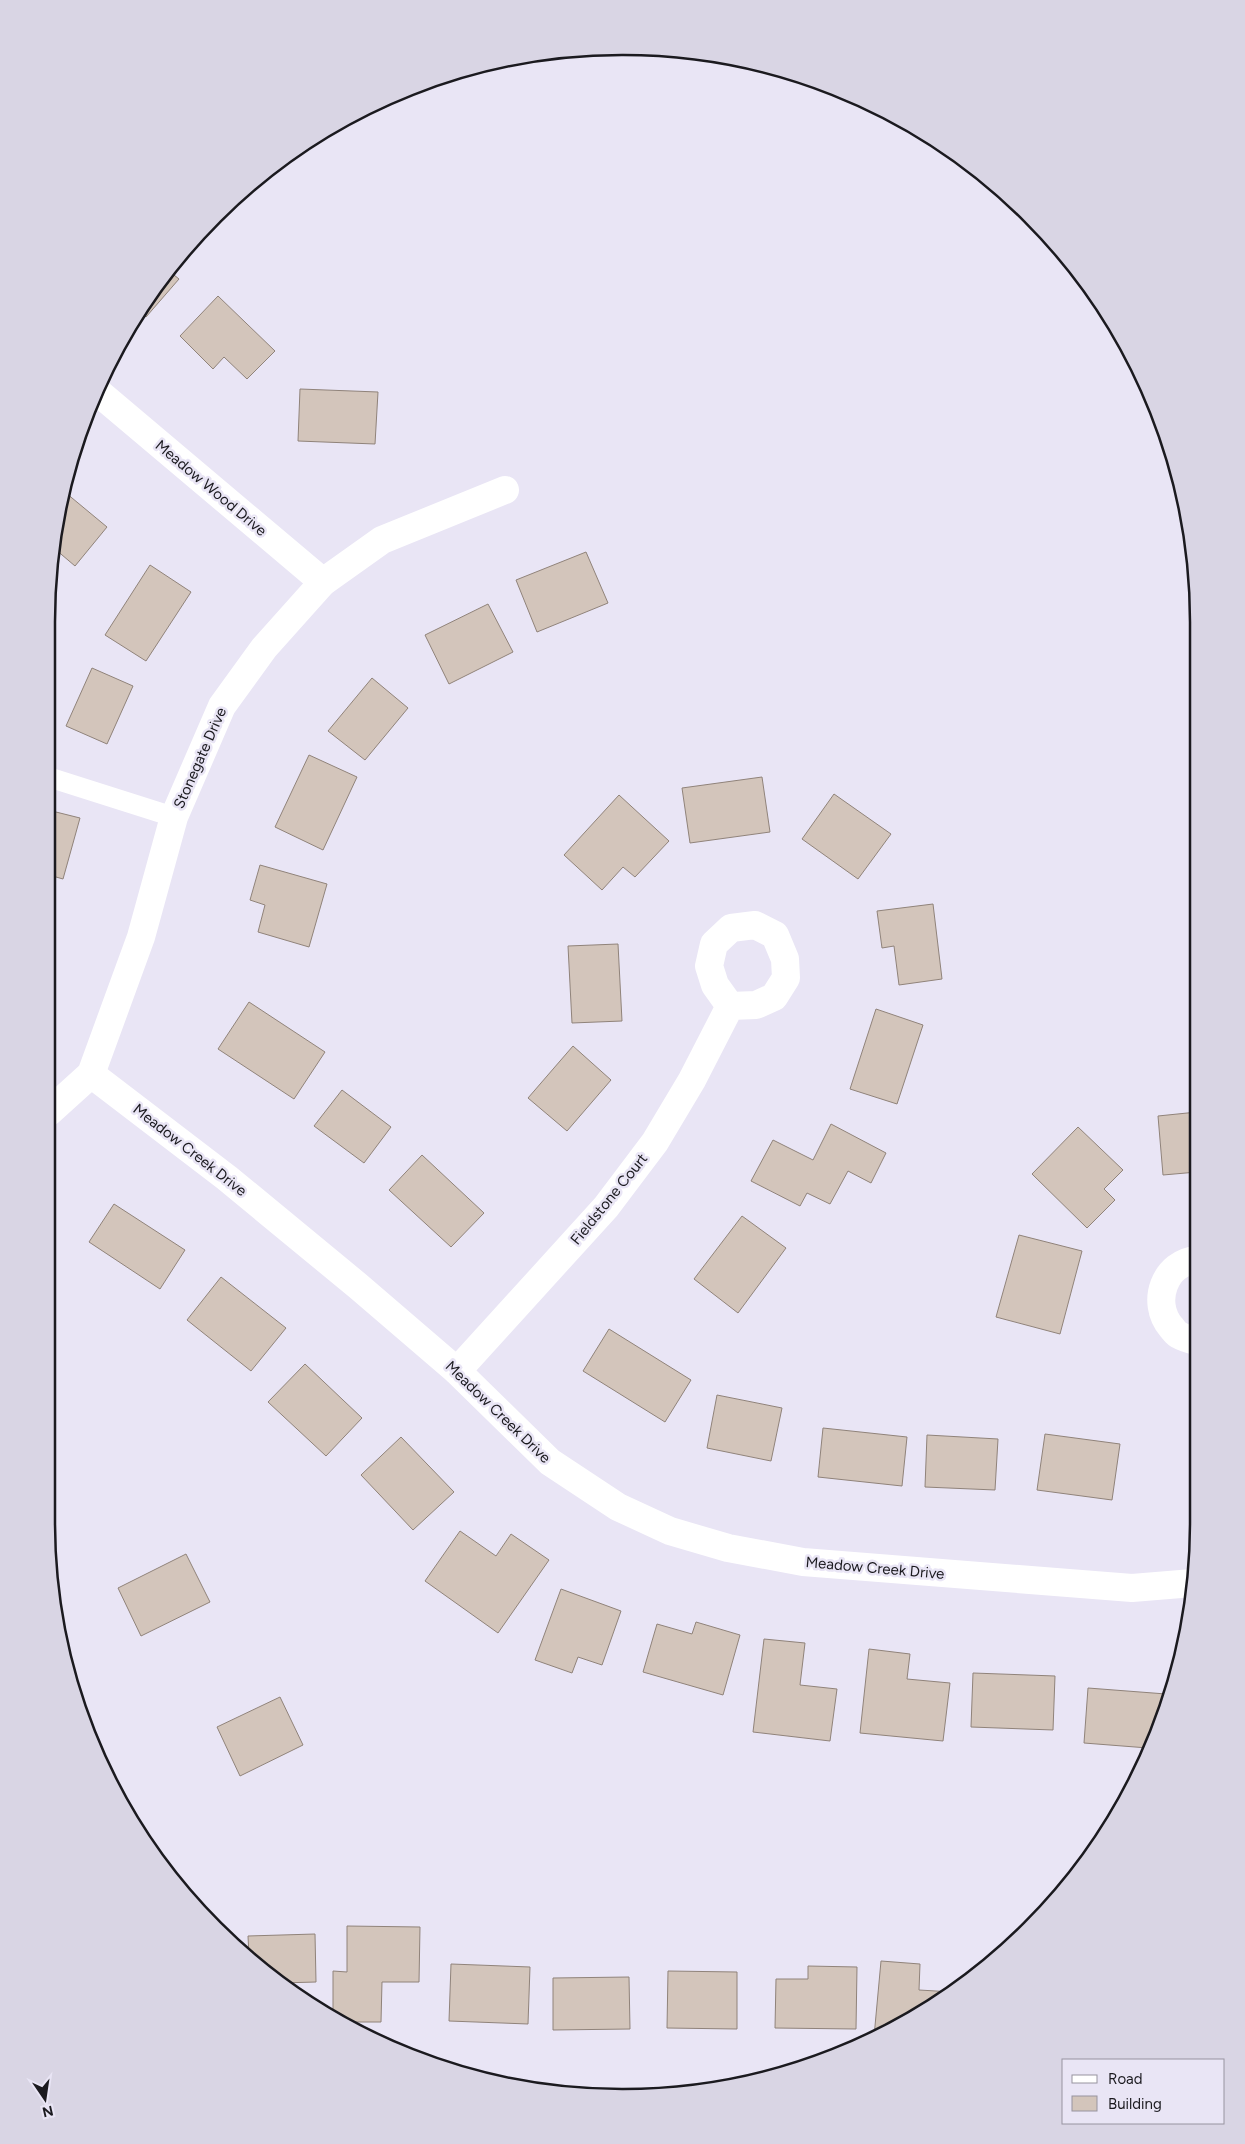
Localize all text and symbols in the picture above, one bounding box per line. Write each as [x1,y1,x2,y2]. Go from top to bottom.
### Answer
street label: Meadow Wood Drive [152,436,270,540]
street label: Stonegate Drive [170,705,230,811]
street label: Meadow Creek Drive [130,1100,250,1200]
street label: Fieldstone Court [567,1150,651,1248]
street label: Meadow Creek Drive [442,1357,554,1467]
street label: Meadow Creek Drive [805,1553,945,1583]
legend [1062,2059,1225,2124]
text: Road [1108,2070,1143,2088]
north arrow [20,2074,70,2124]
text: Building [1108,2095,1162,2113]
text: N [41,2102,55,2121]

